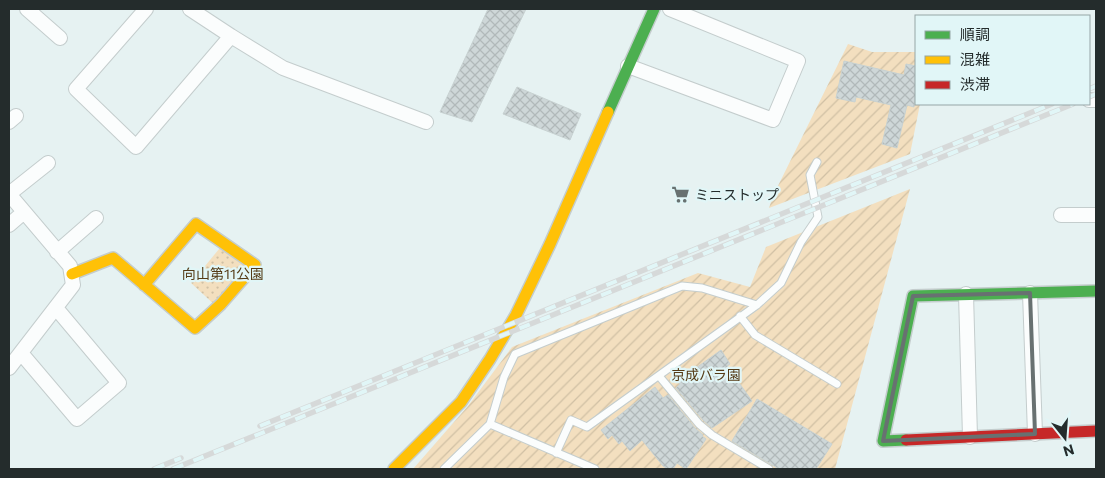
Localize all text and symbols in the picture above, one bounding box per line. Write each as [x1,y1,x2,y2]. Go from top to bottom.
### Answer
legend [915,15,1090,105]
text: 順調 [960,25,990,43]
text: 混雑 [960,50,990,68]
text: 渋滞 [960,75,990,93]
supermarket icon: ミニストップ [671,184,691,204]
place label: ミニストップ [695,186,779,203]
park label: 向山第11公園 [182,265,264,282]
park label: 京成バラ園 [671,366,741,383]
north arrow [1040,413,1090,463]
text: N [1061,441,1076,461]

